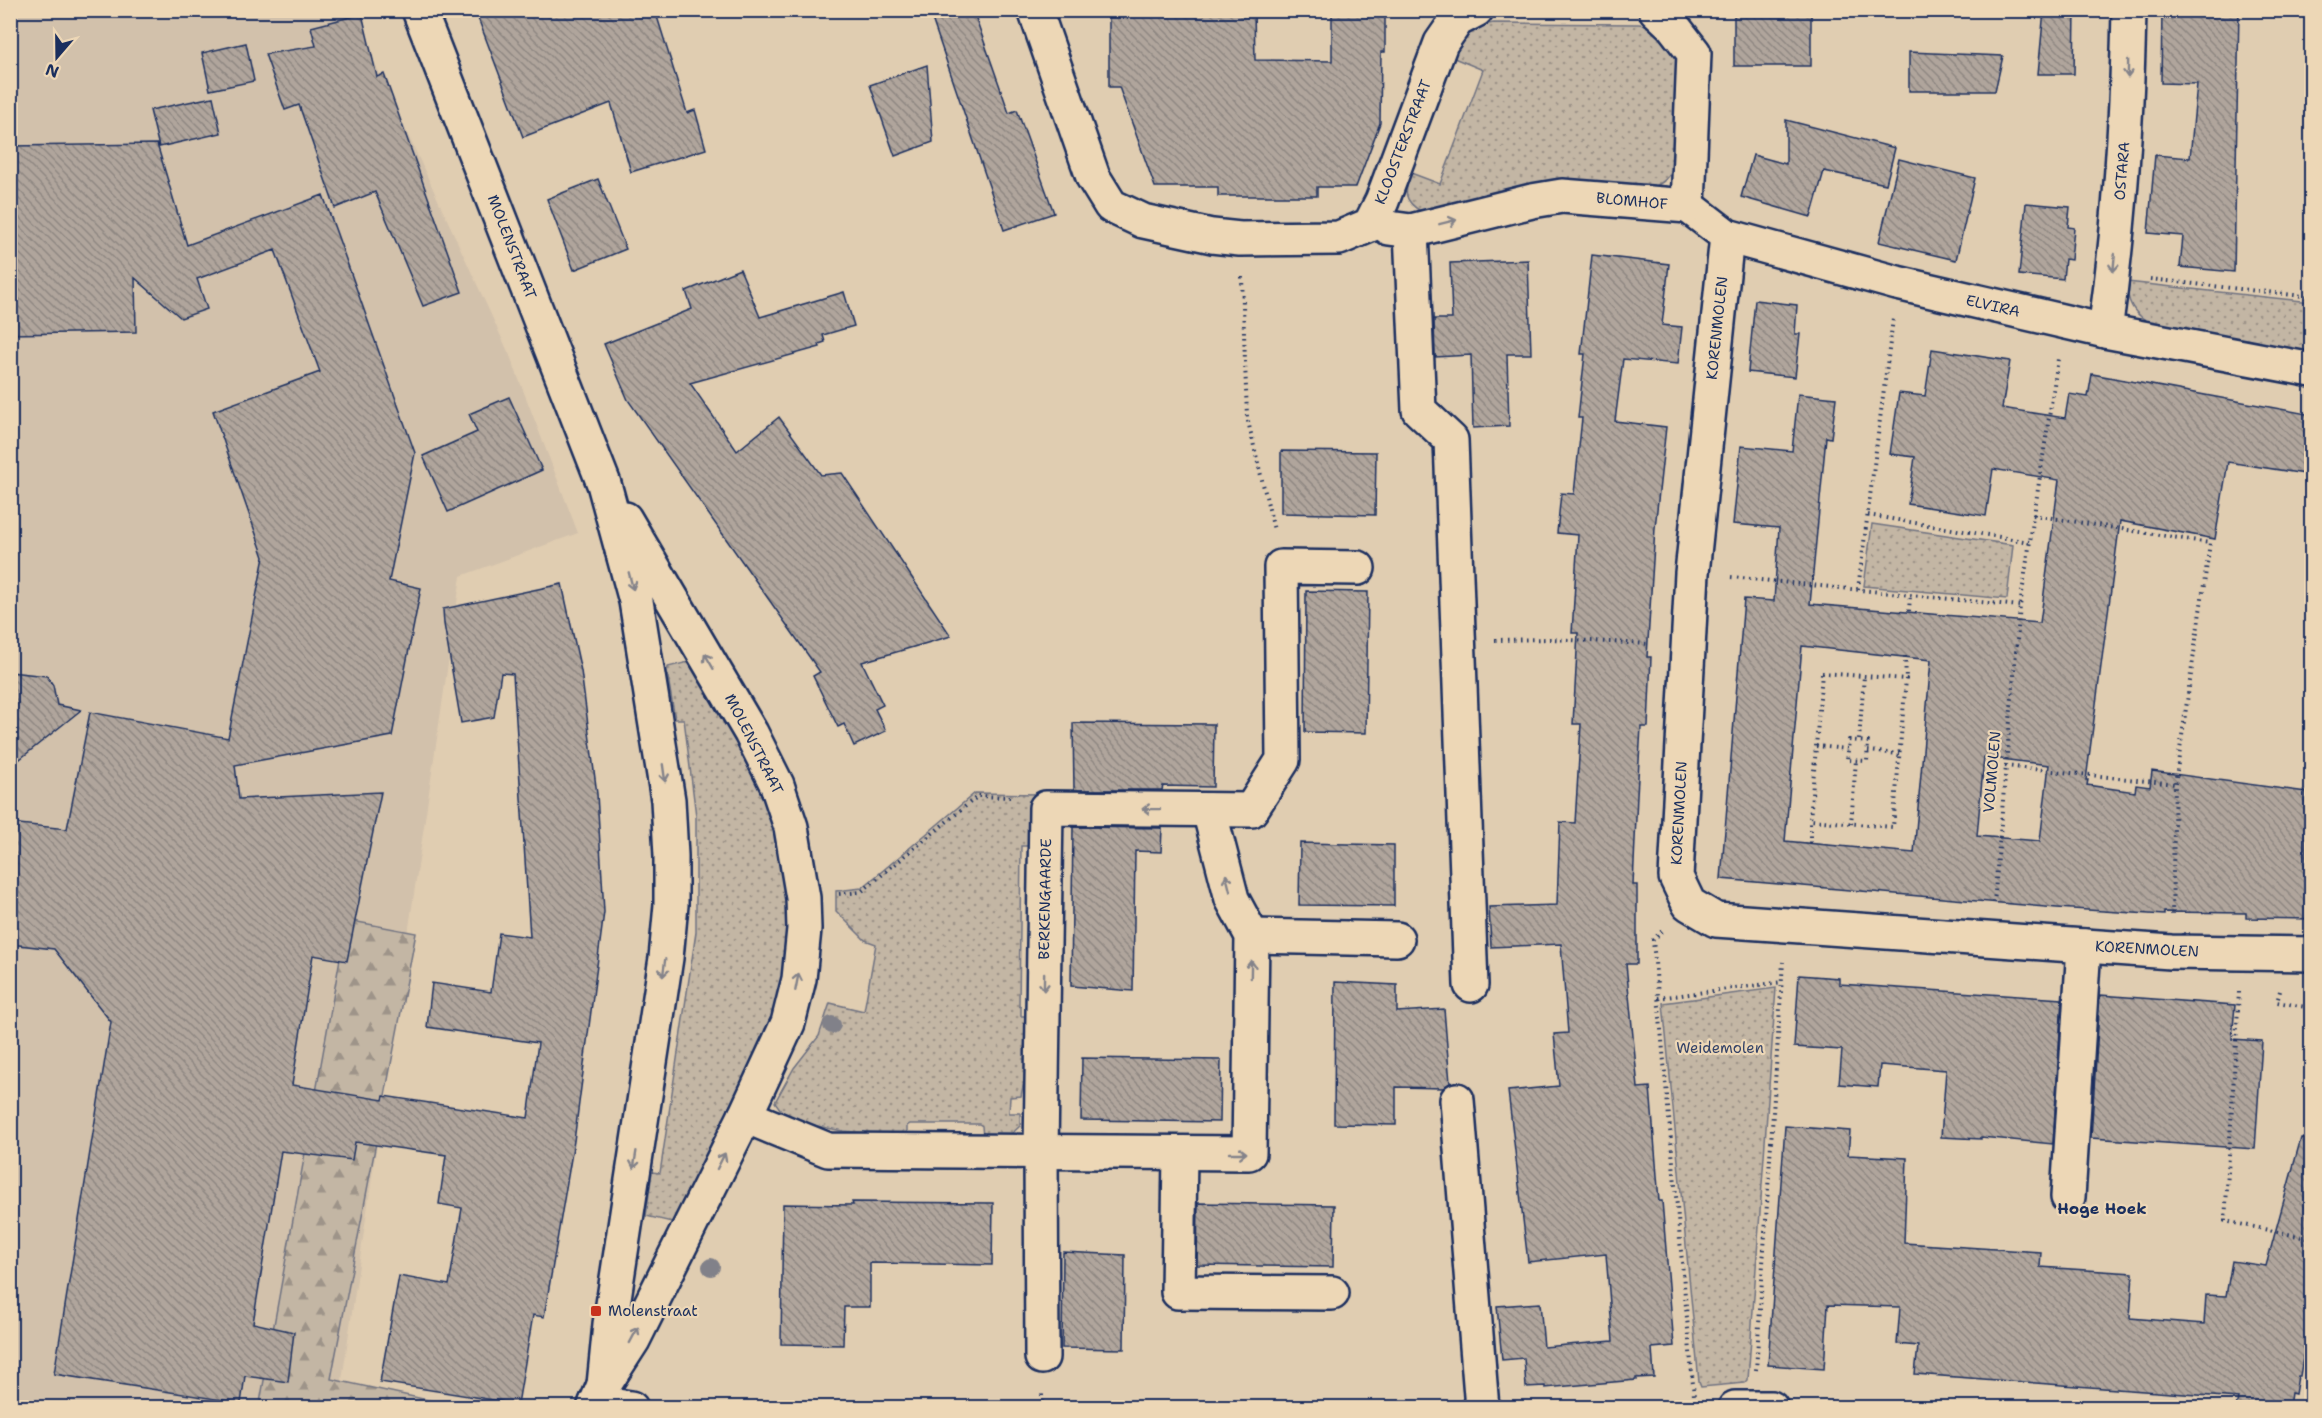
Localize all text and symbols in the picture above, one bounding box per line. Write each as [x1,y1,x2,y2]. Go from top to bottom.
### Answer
north arrow [27,27,87,87]
one-way arrow [2122,58,2133,78]
text: N [42,59,62,83]
street label: KLOOSTERSTRAAT [1370,77,1436,207]
street label: OSTARA [2109,141,2135,201]
street label: BLOMHOF [1595,188,1669,214]
street label: MOLENSTRAAT [483,192,541,302]
one-way arrow [1438,216,1457,228]
one-way arrow [2108,253,2119,273]
street label: KORENMOLEN [1702,275,1732,381]
street label: ELVIRA [1964,290,2022,322]
one-way arrow [626,571,637,590]
one-way arrow [703,653,715,670]
street label: MOLENSTRAAT [720,690,788,798]
street label: VOLMOLEN [1978,730,2006,814]
street label: KORENMOLEN [1666,761,1692,865]
one-way arrow [659,763,670,783]
one-way arrow [1141,803,1161,815]
street label: BERKENGAARDE [1034,838,1056,960]
one-way arrow [1221,874,1233,893]
street label: KORENMOLEN [2095,936,2199,962]
one-way arrow [659,957,670,977]
one-way arrow [1246,960,1257,980]
one-way arrow [1038,972,1050,992]
one-way arrow [792,973,803,992]
park label: Weidemolen [1676,1038,1764,1058]
one-way arrow [1228,1147,1248,1159]
one-way arrow [630,1150,641,1170]
one-way arrow [716,1152,728,1170]
district label: Hoge Hoek [2057,1198,2147,1219]
place label: Molenstraat [608,1301,698,1321]
marker: Molenstraat [589,1304,603,1318]
one-way arrow [629,1327,641,1345]

